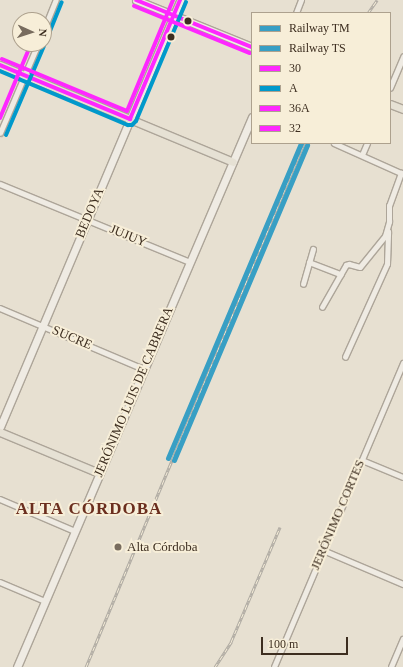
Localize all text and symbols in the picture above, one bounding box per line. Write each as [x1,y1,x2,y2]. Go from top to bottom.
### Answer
north arrow [12,12,52,52]
legend [251,12,391,144]
unlabelled marker [183,16,193,26]
text: Railway TM [289,21,350,35]
text: N [37,28,49,37]
unlabelled marker [166,32,176,42]
text: Railway TS [289,41,346,55]
text: 30 [289,61,301,75]
text: A [289,81,298,95]
text: 36A [289,101,310,115]
text: 32 [289,121,301,135]
street label: BEDOYA [73,186,107,240]
street label: JUJUY [107,222,149,250]
street label: JERÓNIMO LUIS DE CABRERA [91,305,177,479]
street label: SUCRE [50,323,94,353]
street label: JERÓNIMO CORTES [308,458,368,572]
district label: ALTA CÓRDOBA [15,499,163,519]
place label: Alta Córdoba [127,539,197,555]
marker: Alta Córdoba [112,541,124,553]
scale bar [263,629,350,655]
text: 100 m [268,637,298,651]

